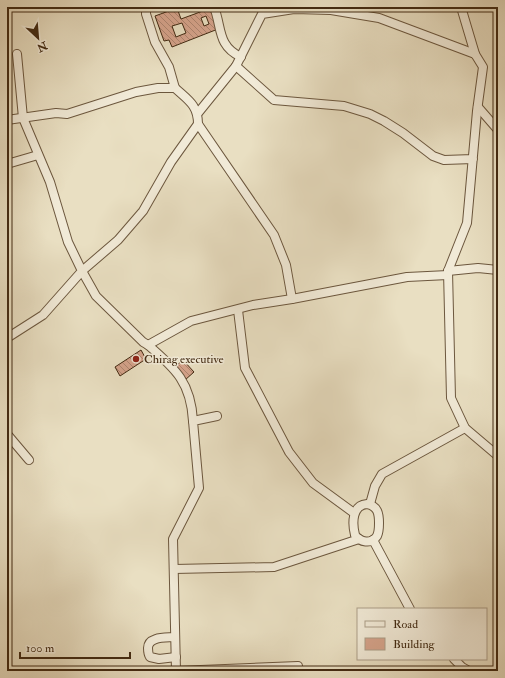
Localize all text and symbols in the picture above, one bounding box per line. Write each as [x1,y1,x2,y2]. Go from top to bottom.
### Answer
north arrow [18,18,58,58]
text: N [34,38,50,55]
place label: Chirag executive [144,352,224,367]
marker: Chirag executive [131,354,141,364]
legend [357,608,487,660]
text: Road [393,617,418,632]
scale bar [20,634,130,660]
text: Building [393,637,436,652]
text: 100 m [26,641,55,656]

